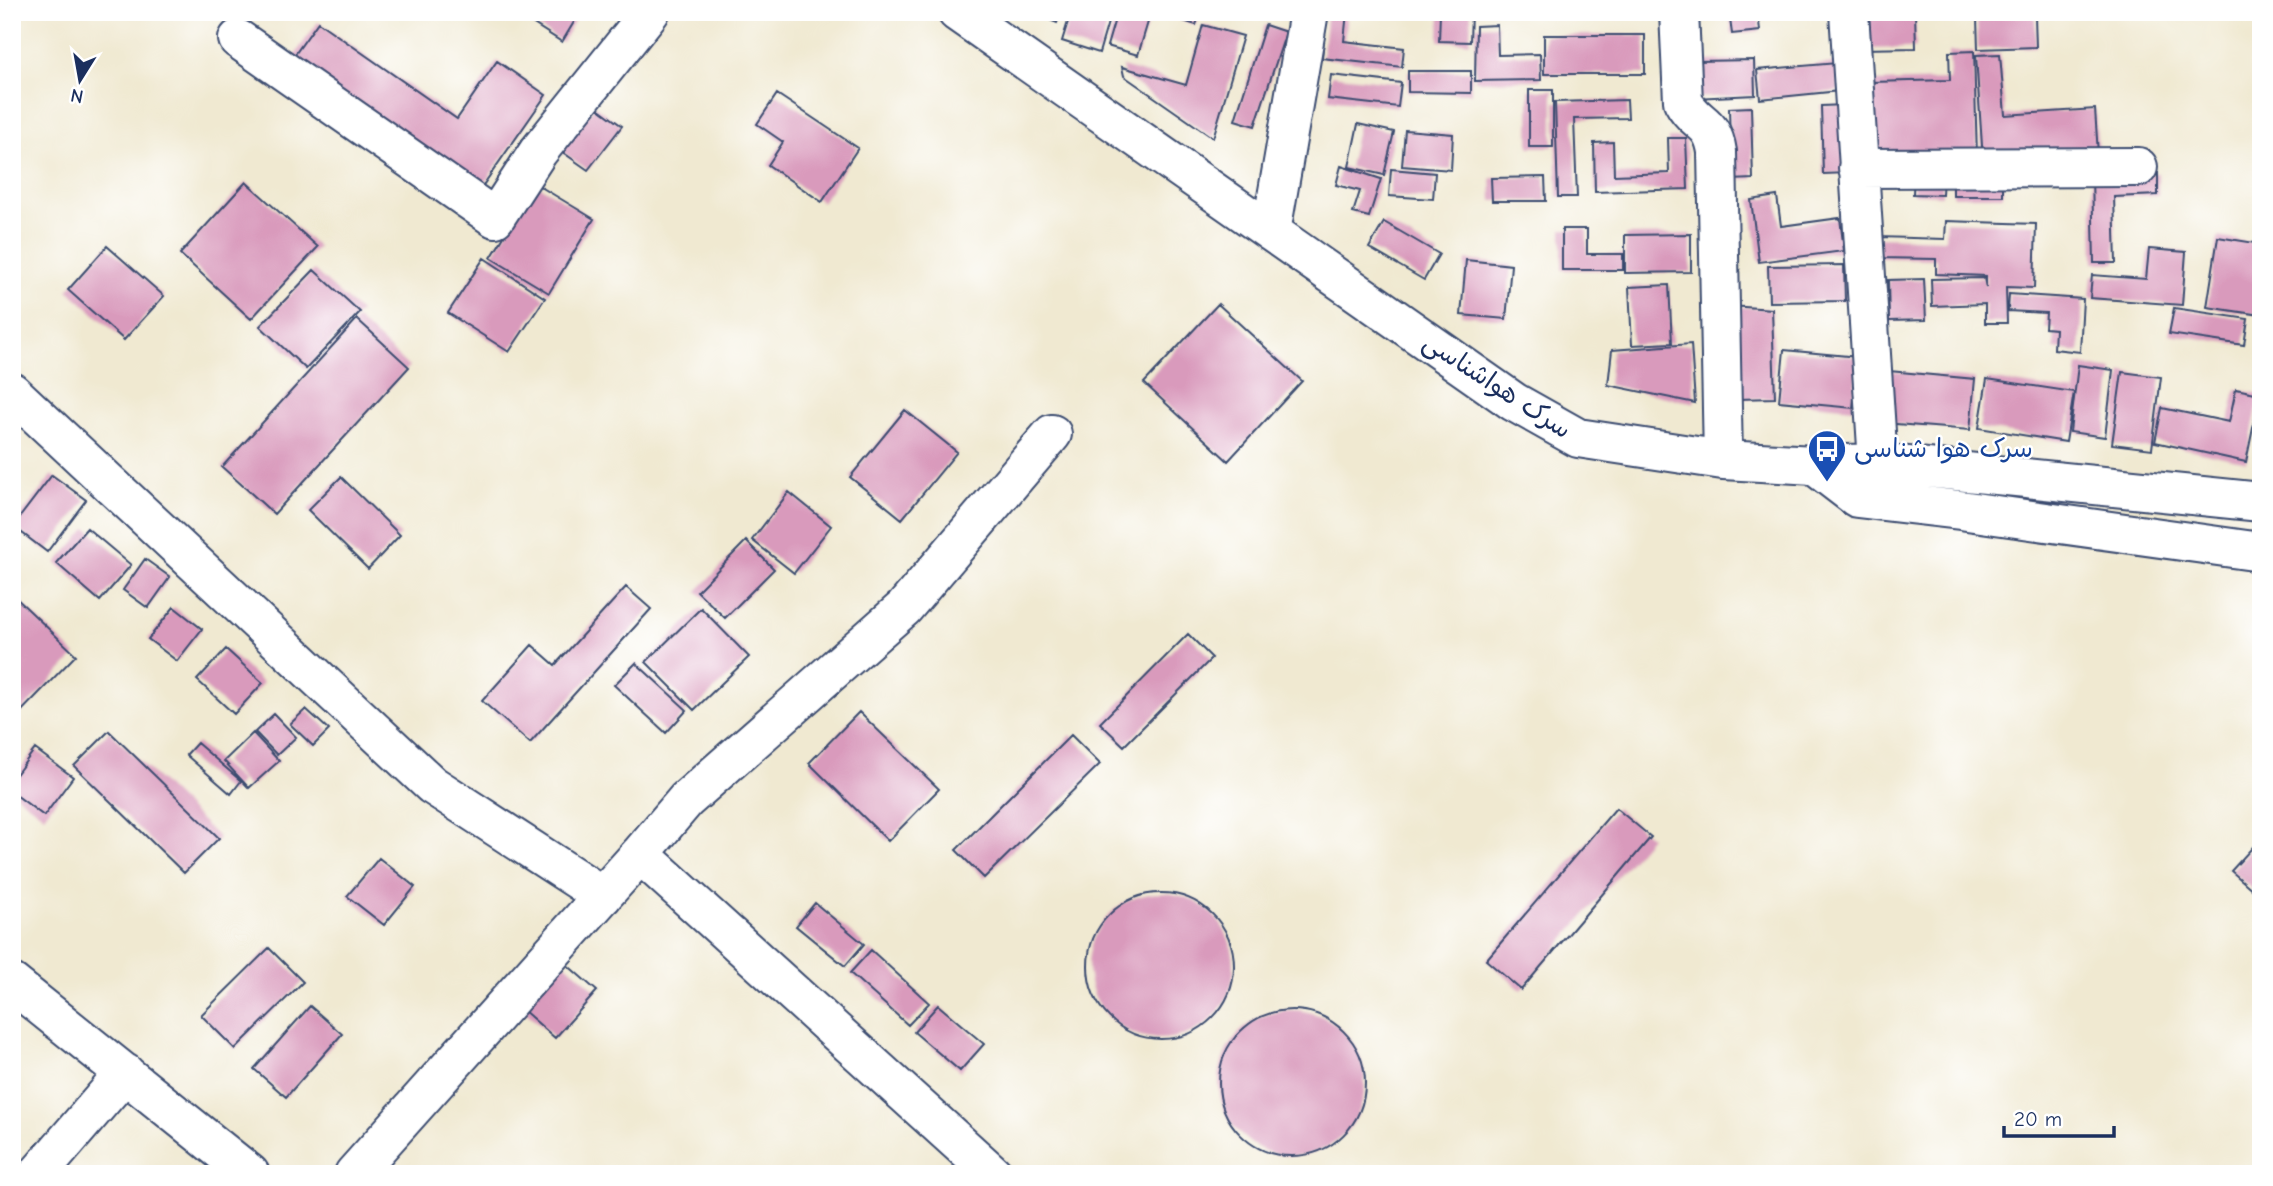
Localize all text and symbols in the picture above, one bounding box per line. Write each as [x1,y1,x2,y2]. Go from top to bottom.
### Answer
north arrow [46,46,116,116]
text: N [69,84,85,108]
street label: سرک هواشناسی [1417,327,1577,446]
bus stop icon: سرک هوا شناسی [1806,428,1848,483]
place label: سرک هوا شناسی [1854,434,2033,465]
scale bar [2004,1095,2114,1139]
text: 20 m [2014,1107,2062,1131]

